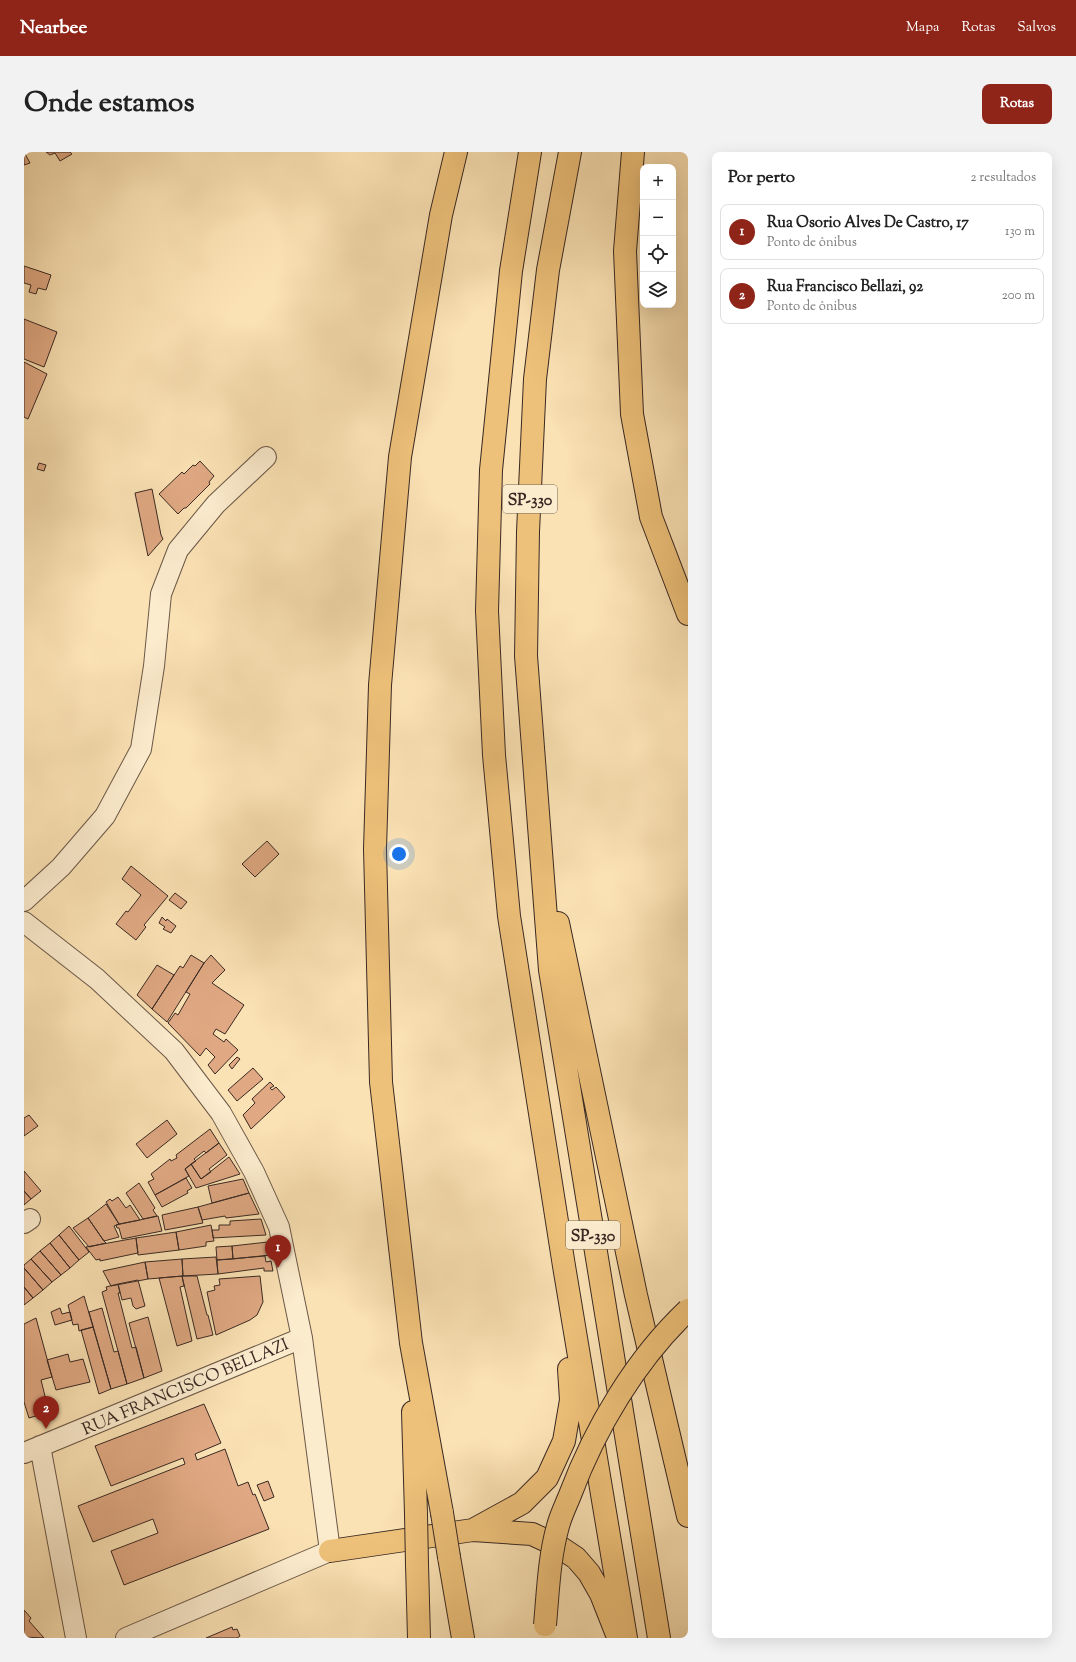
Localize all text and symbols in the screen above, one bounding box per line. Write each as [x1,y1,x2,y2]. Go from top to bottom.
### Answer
text: Nearbee [20,15,87,42]
text: Mapa [906,18,939,38]
text: Rotas [961,18,995,38]
text: Salvos [1017,18,1056,38]
text: Onde estamos [24,84,194,124]
button: Rotas [982,84,1052,124]
map controls [640,164,676,308]
button: + [640,164,676,200]
text: Por perto [728,166,795,190]
text: 2 resultados [970,169,1036,187]
button: − [640,200,676,236]
text: Rua Osorio Alves De Castro, 17 [767,213,969,234]
text: 1 [740,223,744,241]
text: 130 m [1005,223,1035,241]
text: Ponto de ônibus [767,234,857,252]
button: locate [640,236,676,272]
button: layers [640,272,676,308]
text: Rua Francisco Bellazi, 92 [767,277,923,298]
text: 2 [739,287,745,305]
text: 200 m [1002,287,1035,305]
text: Ponto de ônibus [767,298,857,316]
road number: SP-330 [503,485,557,513]
your location [389,844,409,864]
road number: SP-330 [566,1221,620,1249]
pin: 1 [265,1235,291,1268]
street label: RUA FRANCISCO BELLAZI [79,1333,293,1442]
pin: 2 [33,1396,59,1429]

